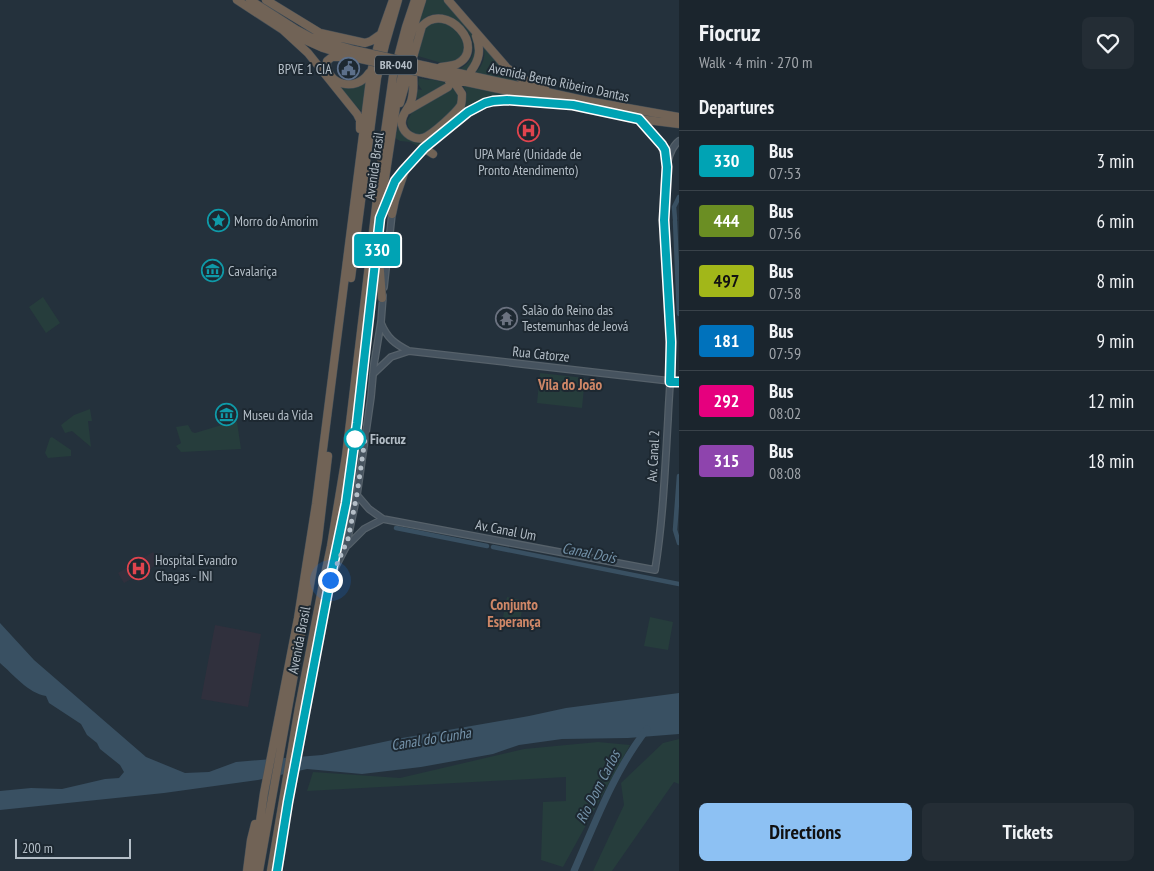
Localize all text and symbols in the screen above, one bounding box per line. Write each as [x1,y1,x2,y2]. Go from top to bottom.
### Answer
text: Fiocruz [699,17,760,48]
button: heart [1082,17,1134,69]
text: Walk · 4 min · 270 m [699,52,812,72]
road number: BR-040 [375,56,417,74]
public building icon: BPVE 1 CIA [336,57,360,81]
street label: Avenida Bento Ribeiro Dantas [487,58,631,106]
place label: BPVE 1 CIA [278,60,332,78]
text: Departures [699,95,774,119]
hospital icon: UPA Maré (Unidade de Pronto Atendimento) [516,119,540,143]
street label: Avenida Brasil [360,130,388,201]
text: Bus [769,139,793,163]
place label: UPA Maré (Unidade de Pronto Atendimento) [474,145,582,179]
text: 330 [714,149,739,172]
text: 3 min [1097,149,1134,173]
text: 07:53 [769,163,801,183]
text: Bus [769,199,793,223]
place icon: Morro do Amorim [206,209,230,233]
text: 444 [714,209,739,232]
text: 6 min [1097,209,1134,233]
place label: Morro do Amorim [234,212,318,230]
text: 07:56 [769,223,801,243]
line badge: 330 [348,234,406,266]
text: 330 [364,238,390,261]
museum icon: Cavalariça [200,259,224,283]
text: Bus [769,259,793,283]
place label: Cavalariça [228,262,277,280]
text: 497 [714,269,739,292]
text: 8 min [1097,269,1134,293]
text: 07:58 [769,283,801,303]
place label: Salão do Reino das Testemunhas de Jeová [522,301,628,335]
temple icon: Salão do Reino das Testemunhas de Jeová [494,306,518,330]
text: Bus [769,319,793,343]
text: 181 [714,329,739,352]
text: 9 min [1097,329,1134,353]
street label: Rua Catorze [511,342,571,366]
text: 07:59 [769,343,801,363]
district label: Vila do João [537,375,602,394]
text: Bus [769,379,793,403]
text: 292 [714,389,739,412]
text: 12 min [1088,389,1134,413]
museum icon: Museu da Vida [215,403,239,427]
text: 08:02 [769,403,801,423]
place label: Museu da Vida [243,406,313,424]
marker: Fiocruz [344,428,366,450]
place label: Fiocruz [370,430,406,448]
street label: Av. Canal 2 [643,430,663,482]
text: Bus [769,439,793,463]
text: 315 [714,449,739,472]
text: 18 min [1088,449,1134,473]
text: 08:08 [769,463,801,483]
street label: Av. Canal Um [474,515,538,545]
water label: Canal Dois [560,538,620,567]
place label: Hospital Evandro Chagas - INI [155,551,237,585]
hospital icon: Hospital Evandro Chagas - INI [127,556,151,580]
your location [318,568,343,593]
district label: Conjunto Esperança [487,595,541,631]
street label: Avenida Brasil [284,604,314,675]
water label: Canal do Cunha [390,723,473,754]
water label: Rio Dom Carlos [571,745,625,826]
button: Directions [699,803,912,861]
button: Tickets [922,803,1134,861]
scale bar [15,836,131,859]
text: 200 m [22,839,53,857]

